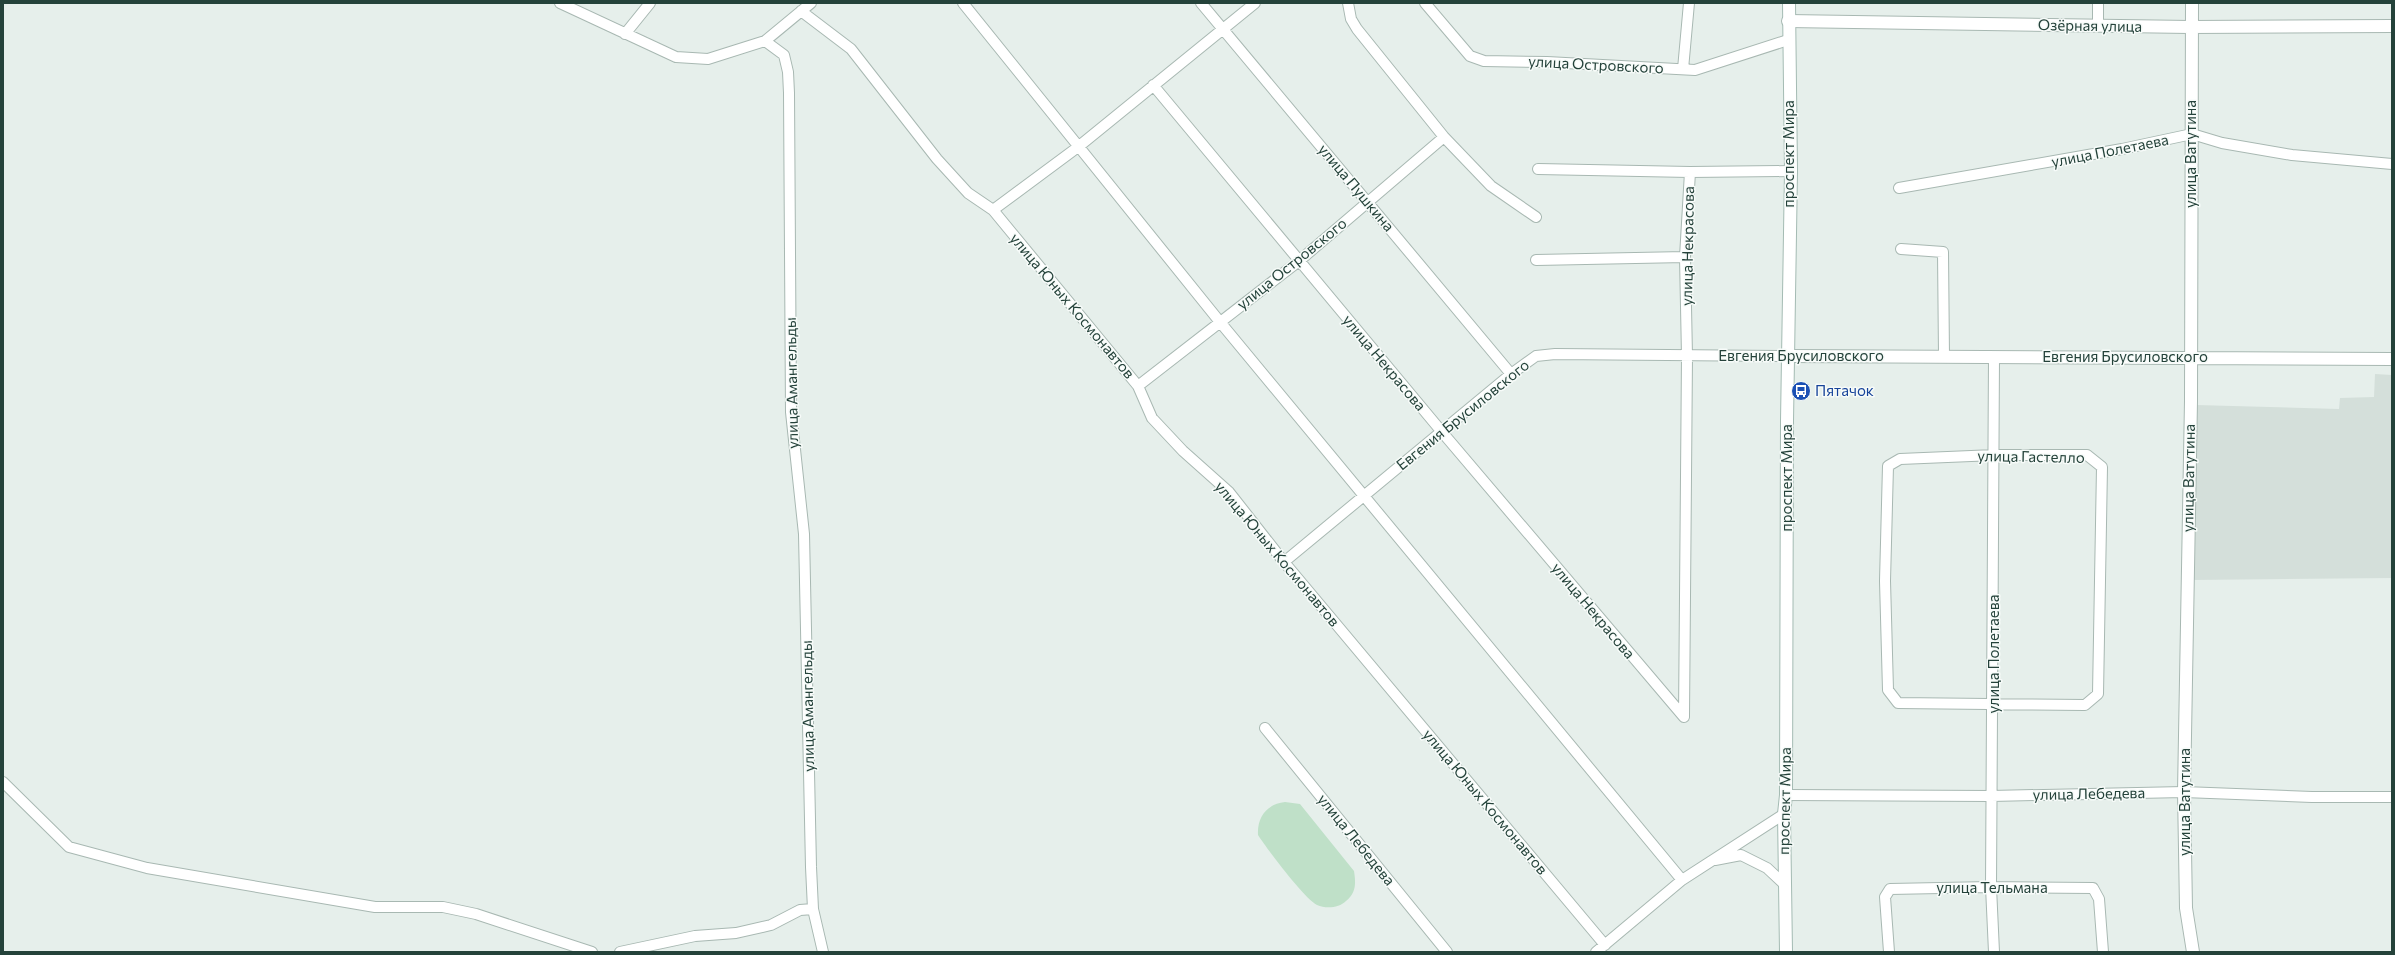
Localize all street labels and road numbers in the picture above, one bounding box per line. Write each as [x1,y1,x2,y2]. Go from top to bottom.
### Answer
street label: Озёрная улица [2038,15,2142,35]
street label: улица Островского [1528,51,1664,77]
street label: проспект Мира [1779,100,1797,208]
street label: улица Ватутина [2181,100,2199,208]
street label: улица Полетаева [2050,130,2170,170]
street label: улица Пушкина [1315,140,1398,235]
street label: улица Некрасова [1677,186,1697,306]
street label: улица Островского [1233,213,1350,313]
street label: улица Юных Космонавтов [1007,229,1139,382]
street label: улица Некрасова [1339,311,1430,414]
street label: улица Амангельды [781,317,801,449]
street label: Евгения Брусиловского [1718,346,1884,364]
street label: Евгения Брусиловского [2042,347,2208,365]
street label: Евгения Брусиловского [1392,355,1532,473]
street label: проспект Мира [1777,424,1795,532]
street label: улица Ватутина [2178,424,2198,532]
street label: улица Гастелло [1977,446,2085,466]
street label: улица Юных Космонавтов [1212,477,1344,630]
street label: улица Некрасова [1548,559,1639,662]
street label: улица Полетаева [1984,594,2002,714]
street label: улица Амангельды [797,640,817,772]
street label: улица Юных Космонавтов [1420,725,1552,878]
street label: проспект Мира [1774,747,1794,855]
street label: улица Ватутина [2175,748,2193,856]
street label: улица Лебедева [2033,783,2145,803]
street label: улица Лебедева [1314,790,1399,889]
street label: улица Тельмана [1936,878,2048,896]

